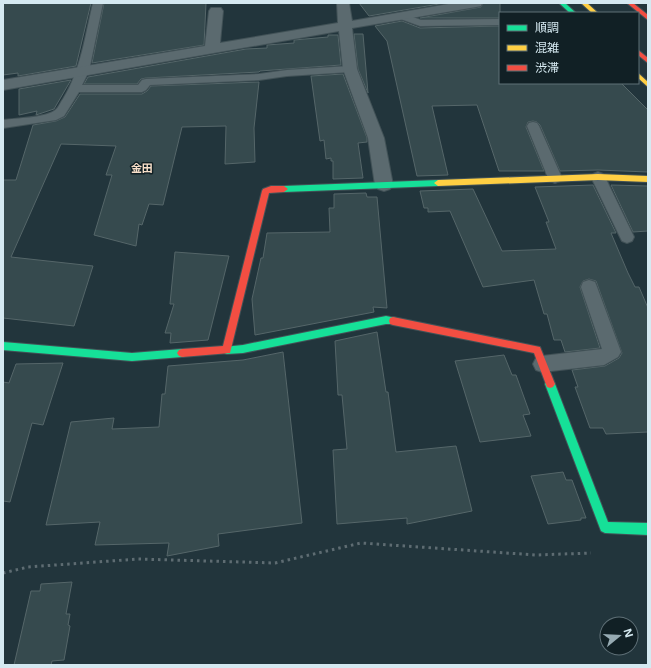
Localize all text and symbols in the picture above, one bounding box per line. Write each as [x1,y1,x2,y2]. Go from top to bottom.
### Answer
legend [499,12,639,84]
text: 順調 [535,19,559,36]
text: 混雑 [535,39,559,56]
text: 渋滞 [535,59,559,76]
district label: 金田 [131,160,153,175]
north arrow [599,616,639,656]
text: N [620,626,638,639]

